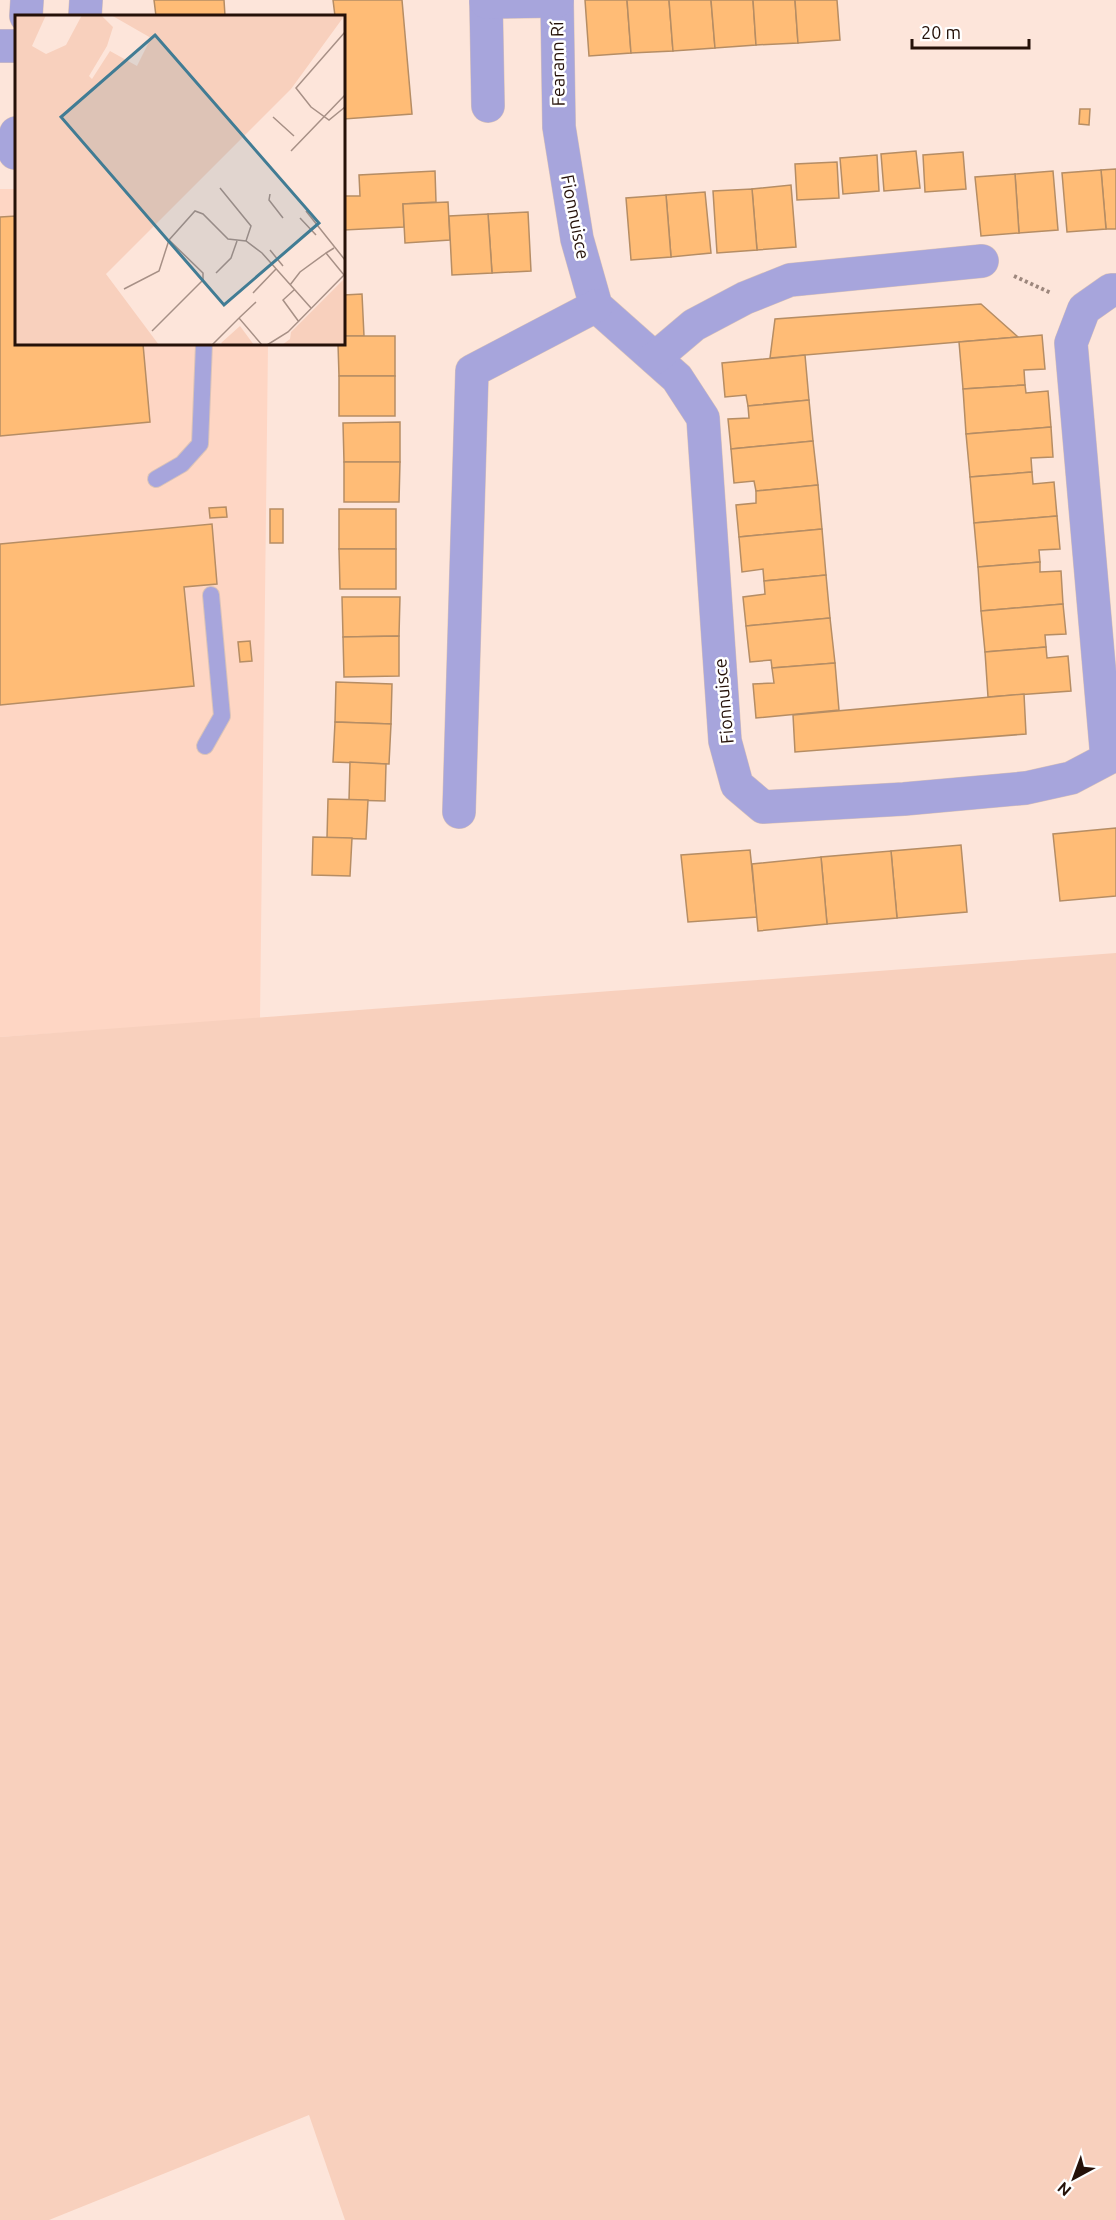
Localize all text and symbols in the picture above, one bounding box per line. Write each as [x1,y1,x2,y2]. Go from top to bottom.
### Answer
scale bar [912,12,1029,50]
inset map [15,15,345,345]
street label: Fearann Rí [546,21,568,107]
text: 20 m [921,22,961,42]
street label: Fionnuisce [558,173,594,261]
street label: Fionnuisce [709,658,737,745]
north arrow [1044,2148,1104,2208]
text: N [1054,2179,1075,2200]

